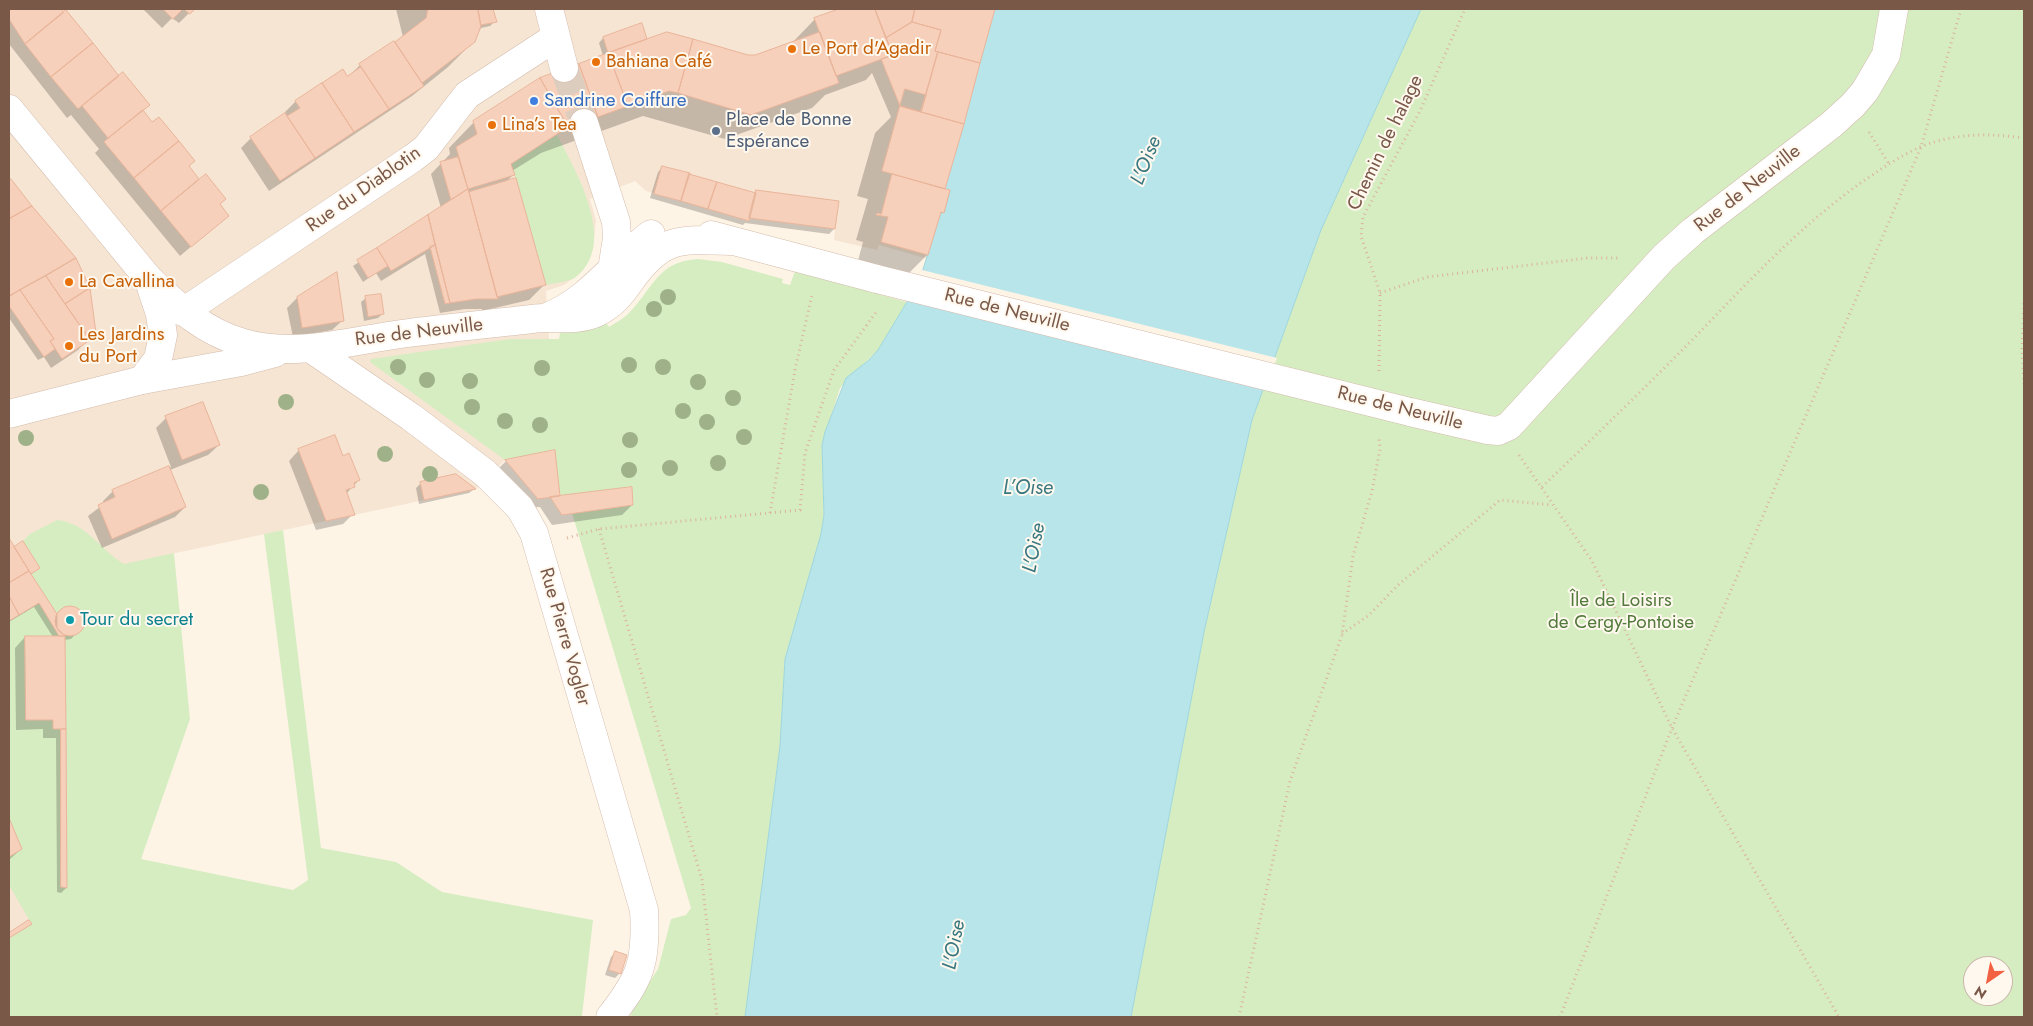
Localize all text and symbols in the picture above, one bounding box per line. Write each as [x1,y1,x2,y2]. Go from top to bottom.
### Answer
place label: Le Port d'Agadir [802,38,931,60]
marker: Le Port d'Agadir [786,43,798,55]
place label: Bahiana Café [606,51,712,73]
marker: Bahiana Café [590,56,602,68]
street label: Chemin de halage [1343,72,1429,214]
place label: Sandrine Coiffure [544,90,686,112]
marker: Sandrine Coiffure [528,95,540,107]
place label: Place de Bonne Espérance [726,109,852,153]
place label: Lina’s Tea [502,114,577,136]
marker: Lina’s Tea [486,119,498,131]
marker: Place de Bonne Espérance [710,125,722,137]
water label: L'Oise [1126,133,1168,189]
street label: Rue de Neuville [1690,140,1806,238]
street label: Rue du Diablotin [302,142,426,238]
place label: La Cavallina [79,271,175,293]
marker: La Cavallina [63,276,75,288]
street label: Rue de Neuville [942,284,1072,338]
street label: Rue de Neuville [354,314,484,352]
place label: Les Jardins du Port [79,324,164,368]
marker: Les Jardins du Port [63,340,75,352]
street label: Rue de Neuville [1335,382,1465,436]
water label: L’Oise [1003,477,1053,501]
water label: L'Oise [1018,521,1052,575]
street label: Rue Pierre Vogler [533,565,595,709]
park label: Île de Loisirs de Cergy-Pontoise [1548,590,1694,634]
place label: Tour du secret [80,609,193,631]
marker: Tour du secret [64,614,76,626]
water label: L'Oise [938,918,972,972]
north arrow [1963,956,2013,1006]
text: N [1970,981,1990,1004]

